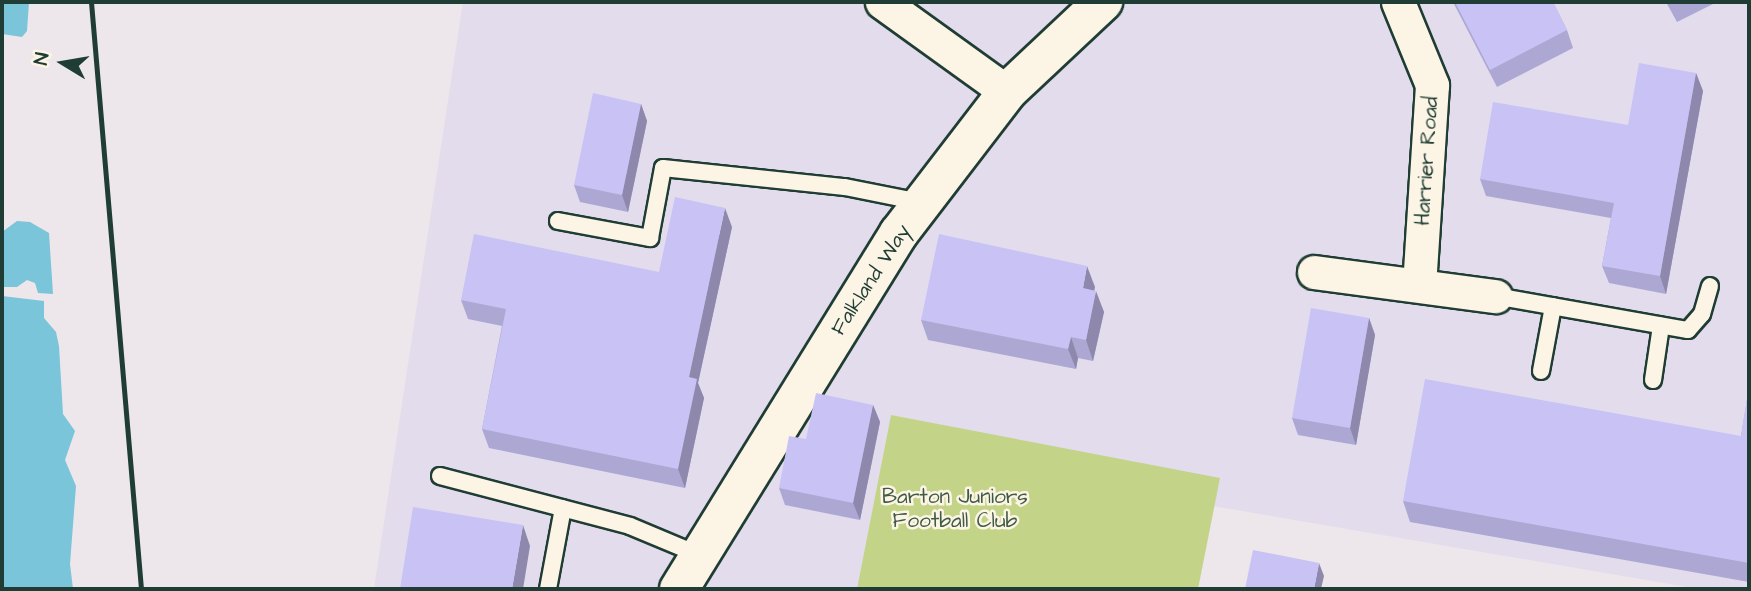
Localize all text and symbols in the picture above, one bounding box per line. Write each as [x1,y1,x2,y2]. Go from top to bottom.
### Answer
north arrow [28,28,98,98]
text: N [28,50,56,67]
street label: Harrier Road [1410,96,1444,226]
street label: Falkland Way [826,220,916,340]
park label: Barton Juniors Football Club [882,484,1028,534]

